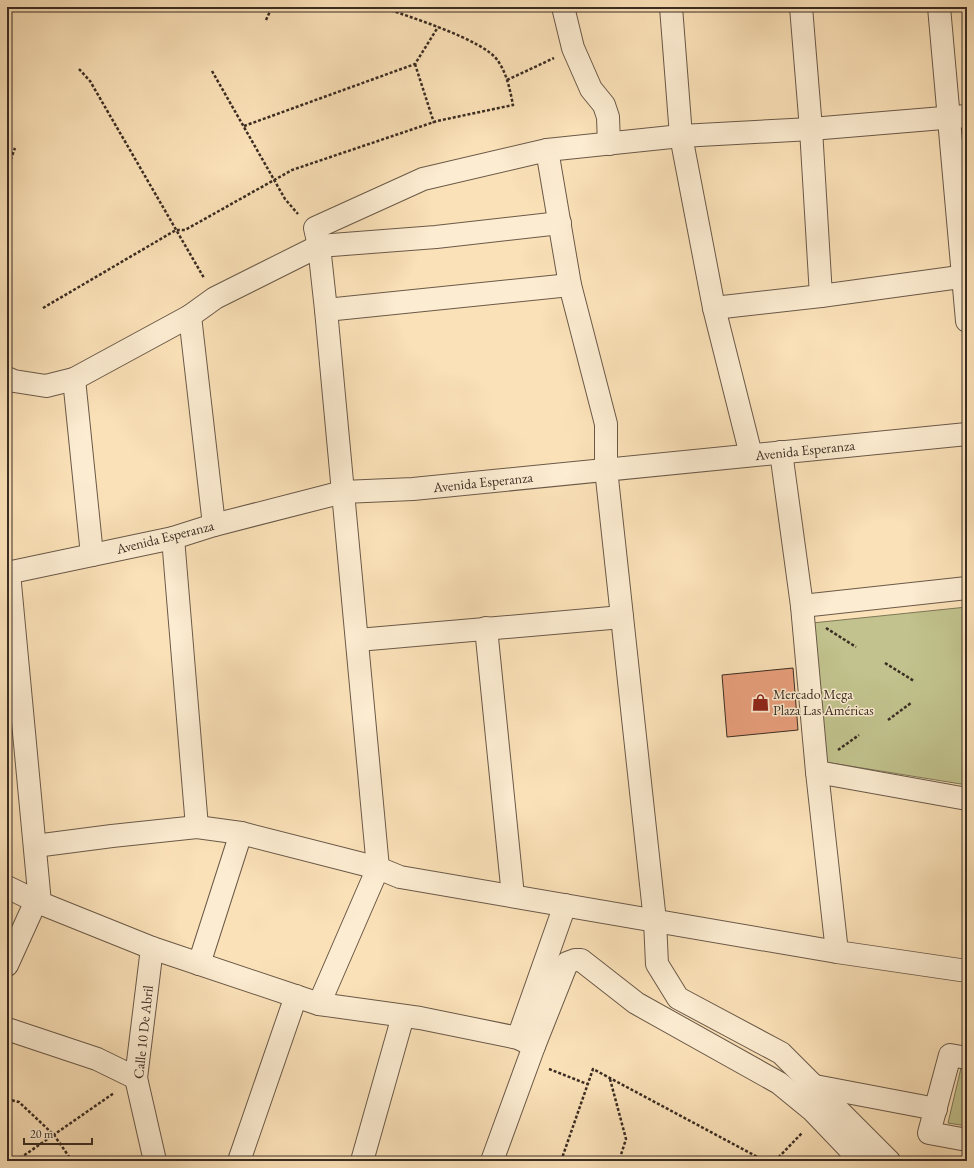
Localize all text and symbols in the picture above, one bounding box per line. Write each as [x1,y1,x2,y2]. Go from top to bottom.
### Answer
street label: Avenida Esperanza [753,436,856,464]
street label: Avenida Esperanza [431,468,534,496]
street label: Avenida Esperanza [113,516,216,558]
place label: Mercado Mega Plaza Las Américas [773,685,874,719]
shop icon: Mercado Mega Plaza Las Américas [750,692,770,712]
street label: Calle 10 De Abril [129,984,157,1080]
scale bar [24,1120,92,1146]
text: 20 m [30,1126,54,1142]

